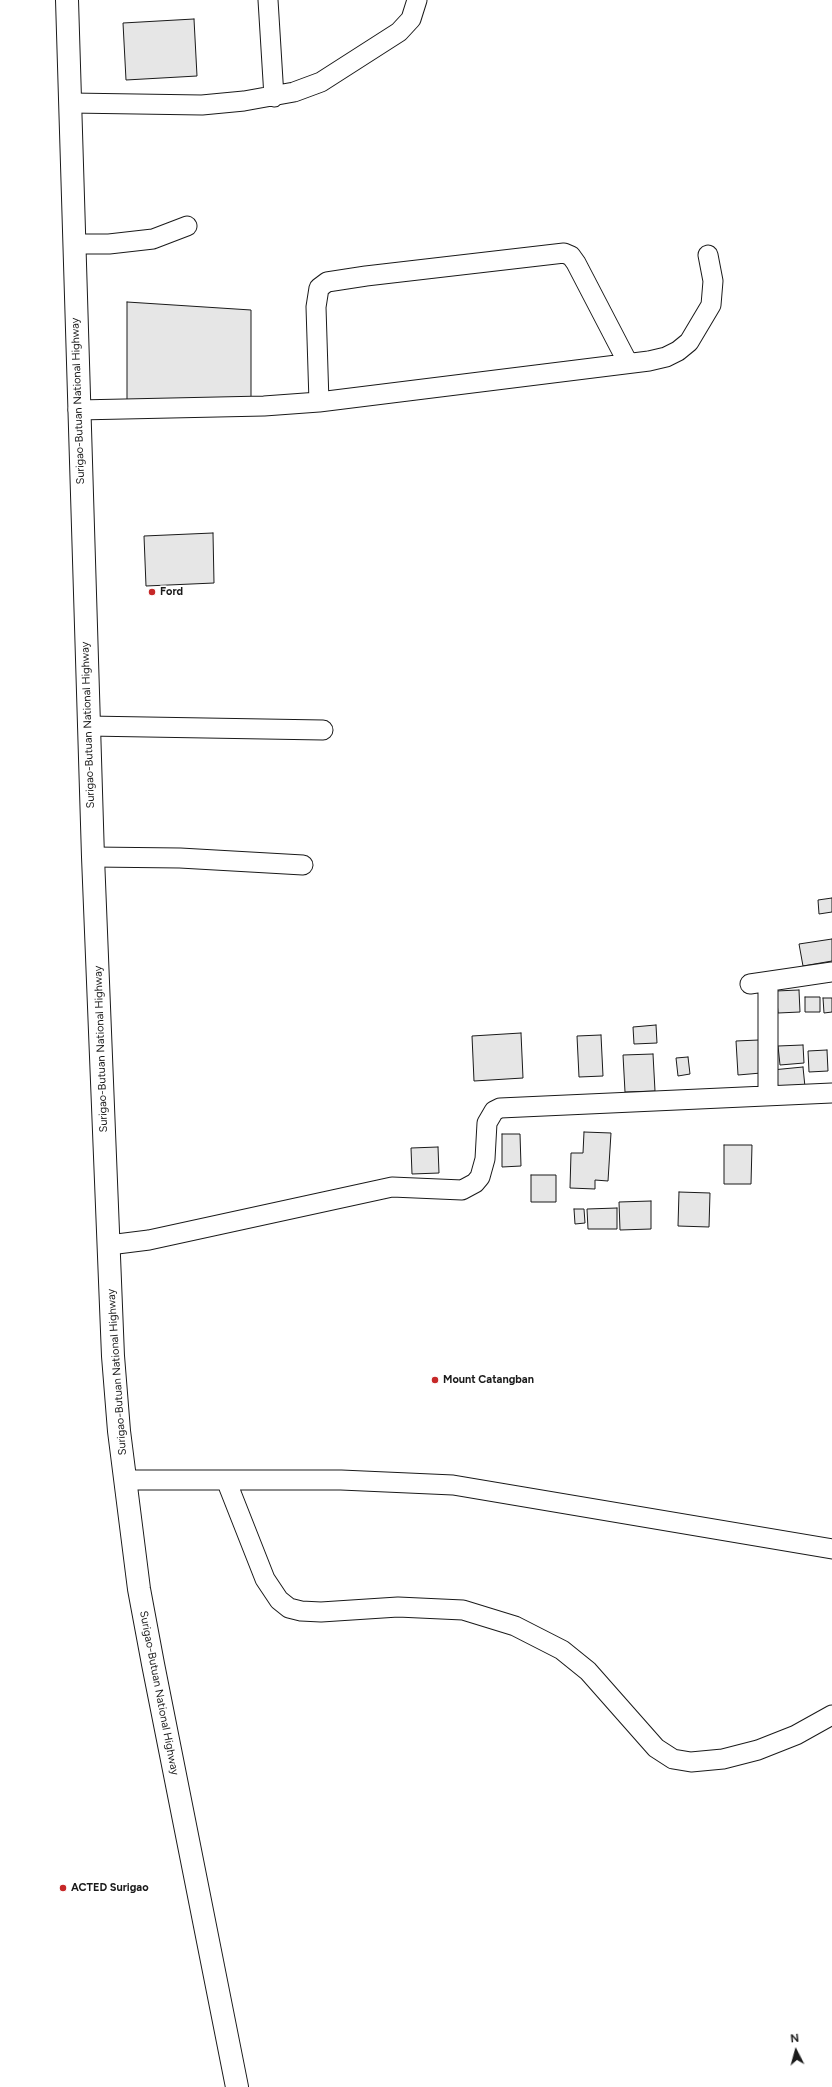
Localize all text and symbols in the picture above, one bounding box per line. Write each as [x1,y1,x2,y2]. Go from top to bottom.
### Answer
street label: Surigao-Butuan National Highway [68,317,88,485]
place label: Ford [160,585,183,599]
marker: Ford [147,587,157,597]
street label: Surigao-Butuan National Highway [78,641,98,809]
street label: Surigao-Butuan National Highway [91,965,111,1133]
street label: Surigao-Butuan National Highway [105,1288,129,1456]
place label: Mount Catangban [443,1373,534,1387]
marker: Mount Catangban [430,1375,440,1385]
street label: Surigao-Butuan National Highway [137,1610,181,1776]
place label: ACTED Surigao [71,1881,149,1895]
marker: ACTED Surigao [58,1883,68,1893]
north arrow [776,2031,816,2071]
text: N [790,2032,800,2045]

